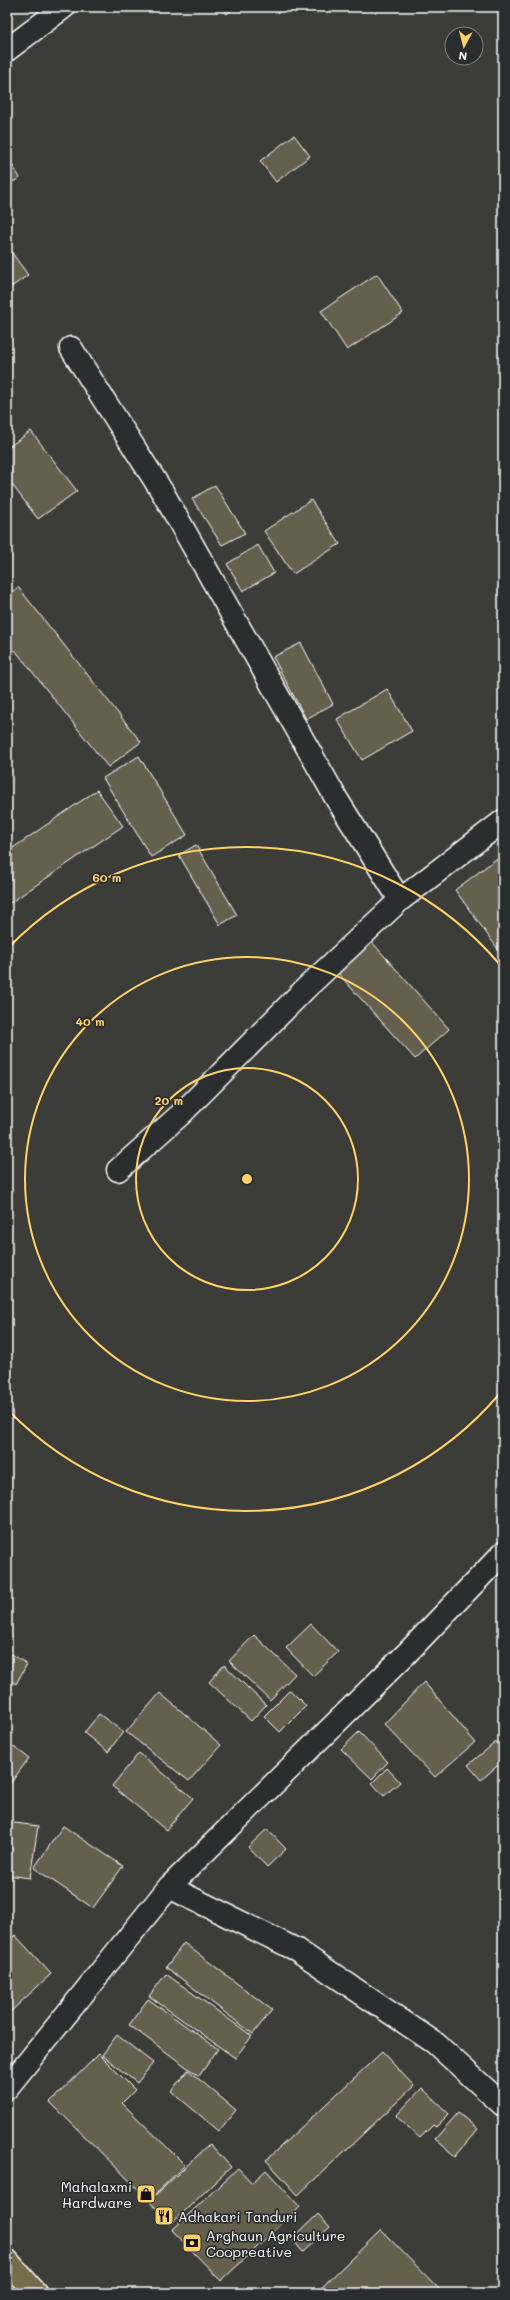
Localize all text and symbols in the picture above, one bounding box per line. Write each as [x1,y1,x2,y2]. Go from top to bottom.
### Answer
north arrow [444,26,484,66]
text: N [458,48,468,64]
text: 60 m [93,869,121,885]
text: 40 m [75,1013,105,1029]
text: 20 m [155,1092,183,1108]
centre of rings [240,1172,254,1186]
place label: Mahalaxmi Hardware [61,2177,132,2212]
shop icon: Mahalaxmi Hardware [135,2183,157,2205]
restaurant icon: Adhakari Tanduri [153,2205,175,2227]
place label: Adhakari Tanduri [178,2207,297,2226]
place label: Arghaun Agriculture Coopreative [206,2226,345,2261]
bank icon: Arghaun Agriculture Coopreative [181,2232,203,2254]

